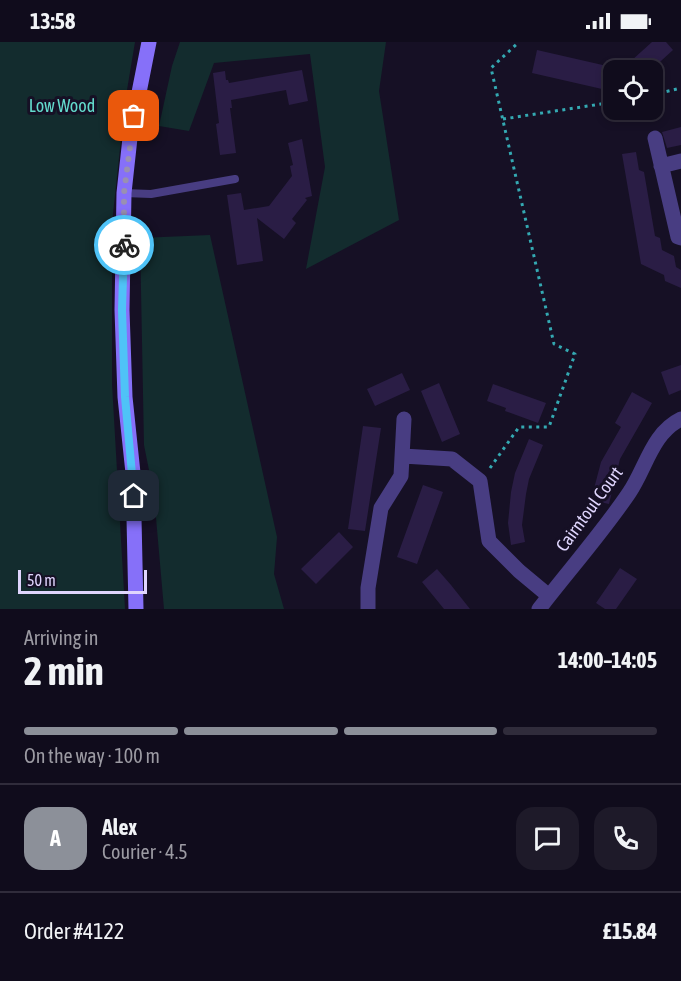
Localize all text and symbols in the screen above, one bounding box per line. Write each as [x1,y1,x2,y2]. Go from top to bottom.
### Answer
text: 13:58 [30,8,75,34]
map controls [603,60,663,120]
button: locate [603,60,663,120]
pin [108,90,159,141]
park label: Low Wood [29,95,95,116]
icon: bag [117,99,150,132]
courier [94,215,154,275]
icon: bike [108,229,141,262]
street label: Cairntoul Court [551,463,627,555]
pin [108,470,159,521]
icon: home [117,479,150,512]
scale bar [18,567,147,594]
text: 50 m [27,571,56,589]
text: Arriving in [24,626,98,649]
text: 14:00–14:05 [558,647,657,673]
text: 2 min [24,649,104,693]
text: On the way · 100 m [24,744,160,767]
button: chat [516,807,579,870]
button: phone [594,807,657,870]
text: Alex [102,814,137,840]
text: A [50,825,61,851]
text: Courier · 4.5 [102,840,188,863]
text: Order #4122 [24,918,124,944]
text: £15.84 [602,918,657,944]

